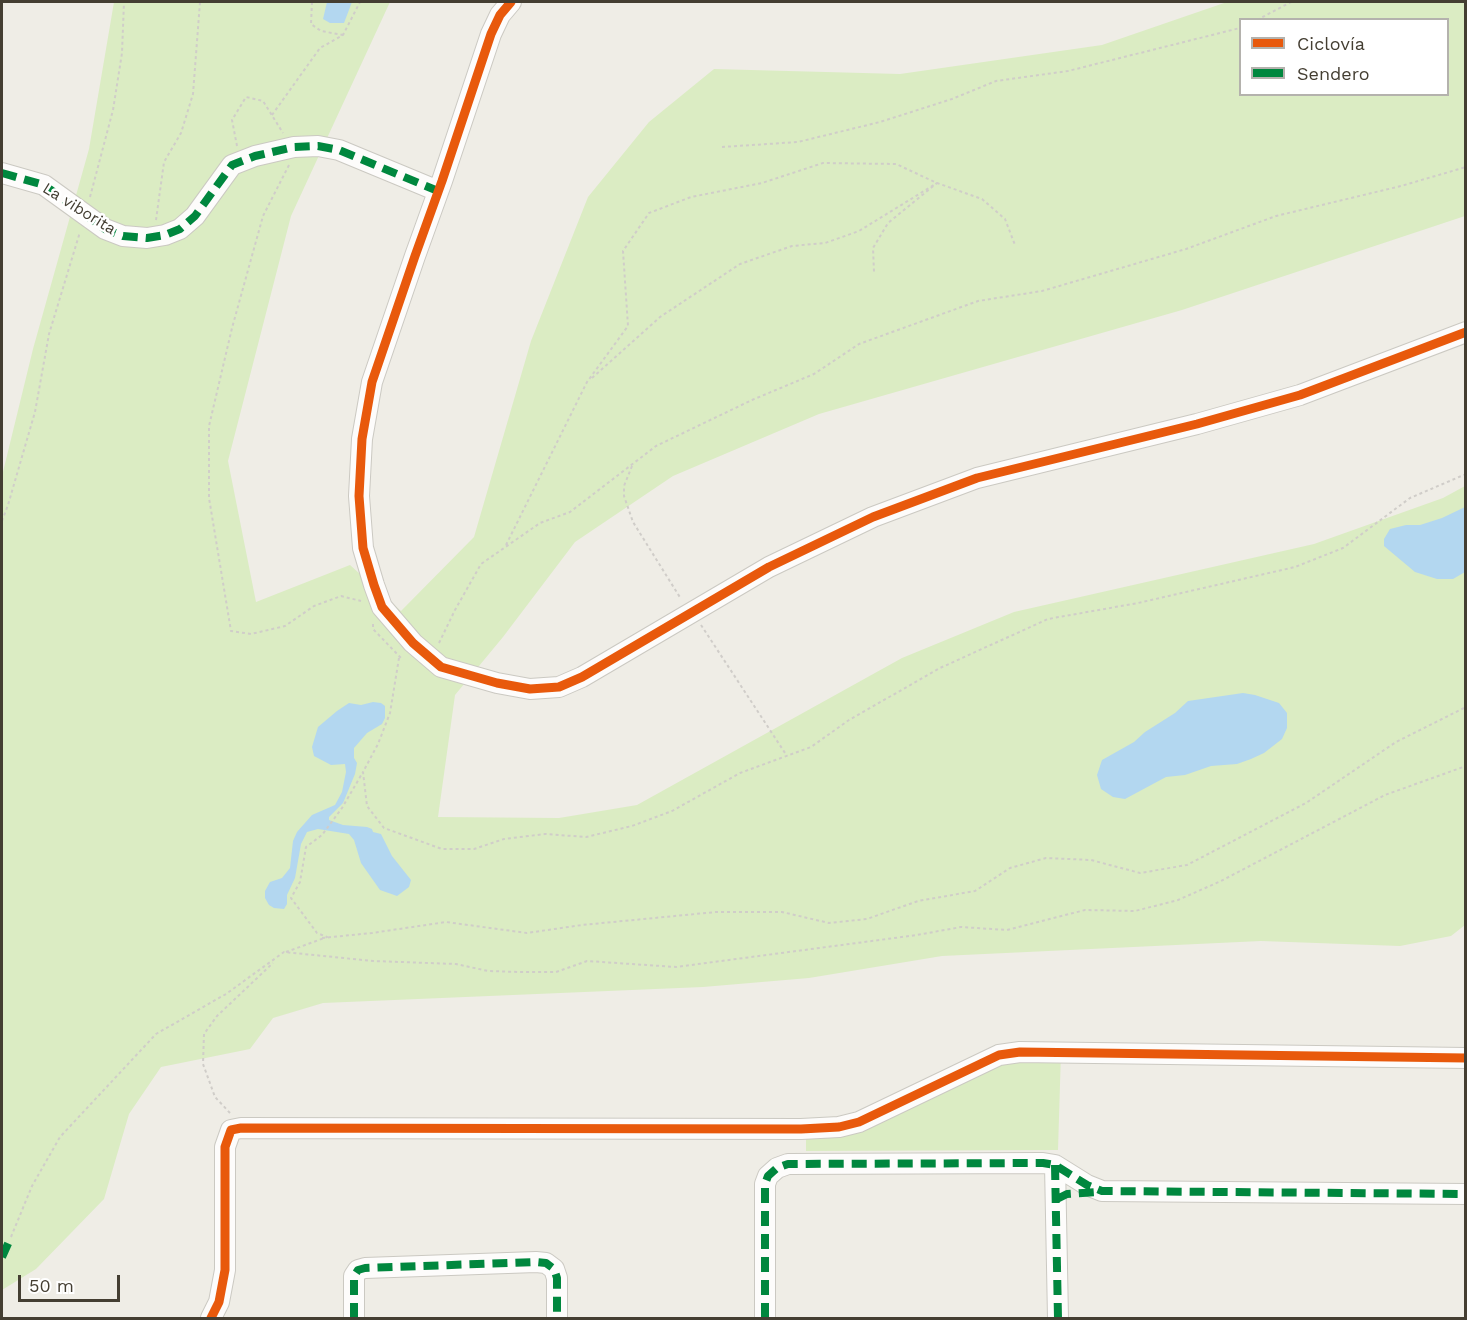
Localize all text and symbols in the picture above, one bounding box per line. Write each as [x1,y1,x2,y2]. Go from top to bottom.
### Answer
legend [1239,18,1449,96]
text: Ciclovía [1297,33,1365,54]
text: Sendero [1297,63,1370,84]
street label: La viborita [39,179,119,239]
scale bar [21,1263,123,1301]
text: 50 m [29,1275,74,1296]

